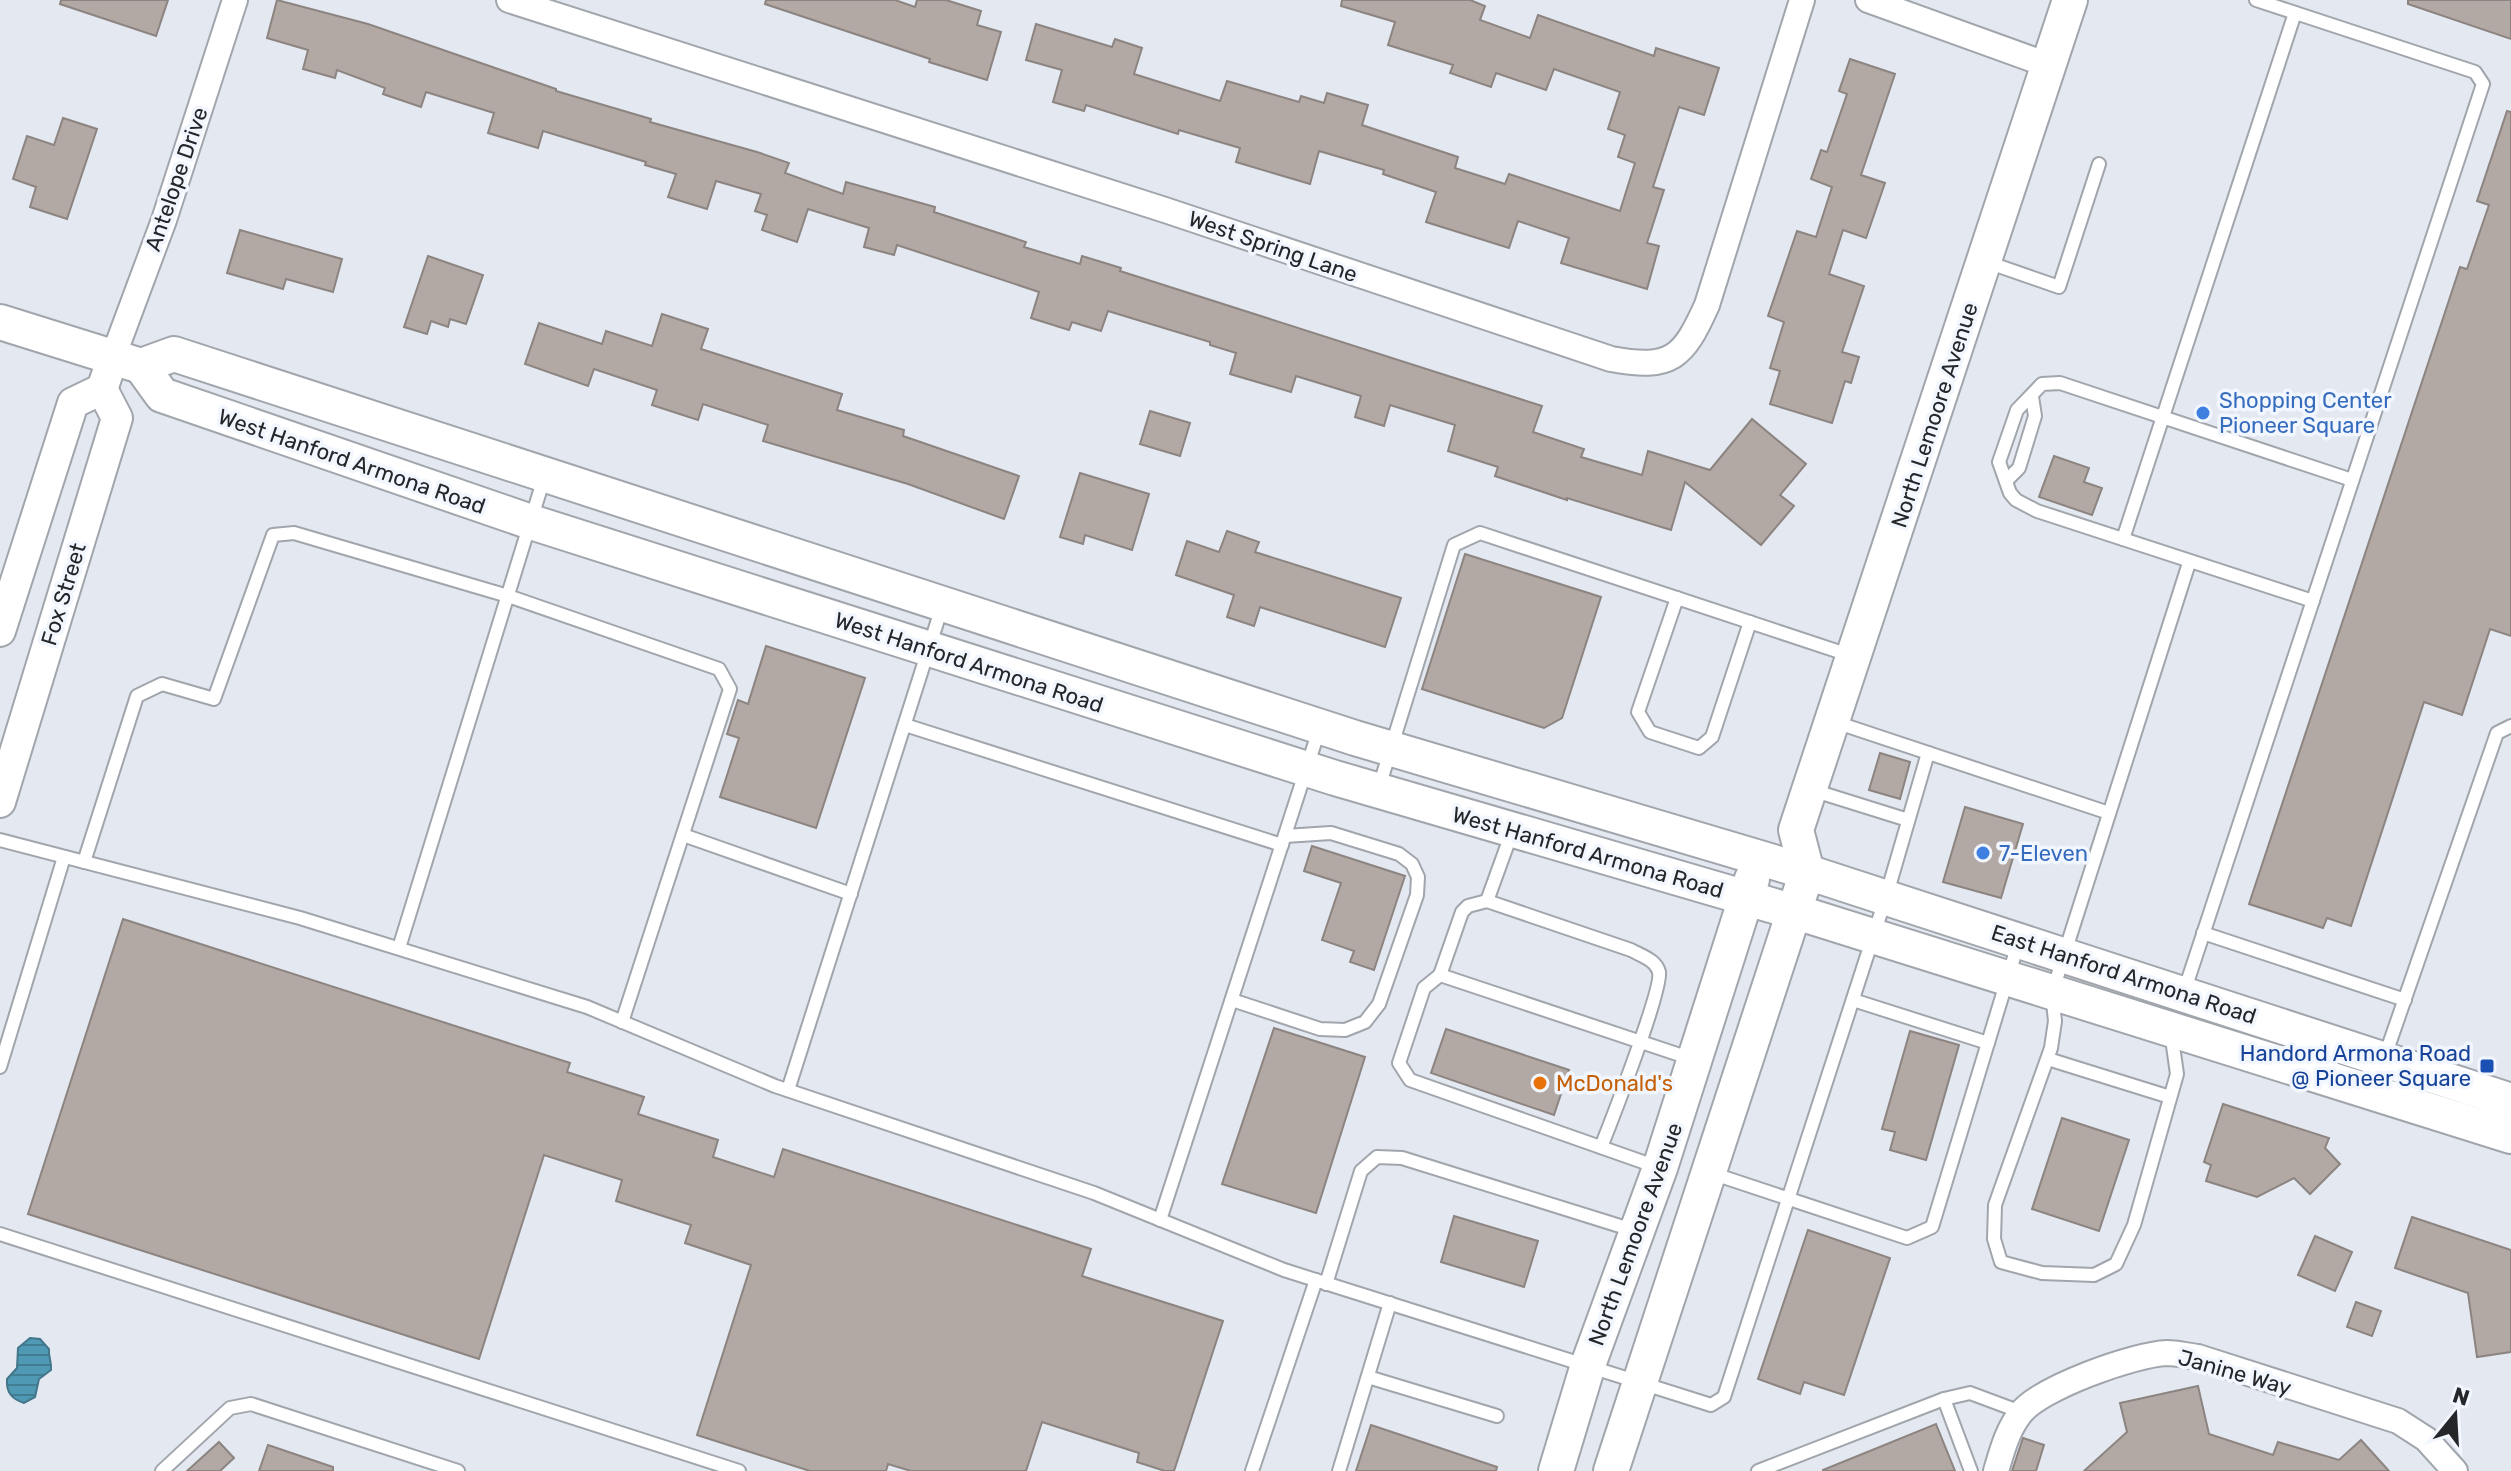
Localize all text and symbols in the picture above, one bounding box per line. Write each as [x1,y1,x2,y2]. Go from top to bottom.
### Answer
street label: Antelope Drive [139,104,214,255]
street label: West Spring Lane [1185,205,1361,288]
street label: North Lemoore Avenue [1885,299,1984,531]
place label: Shopping Center Pioneer Square [2219,387,2392,439]
street label: West Hanford Armona Road [215,403,489,520]
marker: Shopping Center Pioneer Square [2194,404,2212,422]
street label: Fox Street [35,539,92,649]
street label: West Hanford Armona Road [831,606,1107,719]
street label: West Hanford Armona Road [1449,801,1727,904]
place label: 7-Eleven [1999,840,2088,867]
marker: 7-Eleven [1974,844,1992,862]
street label: East Hanford Armona Road [1988,919,2260,1030]
place label: Handord Armona Road @ Pioneer Square [2240,1040,2471,1092]
marker: Handord Armona Road @ Pioneer Square [2478,1057,2496,1075]
place label: McDonald's [1556,1070,1673,1097]
marker: McDonald's [1531,1074,1549,1092]
street label: North Lemoore Avenue [1583,1119,1688,1349]
street label: Janine Way [2175,1343,2295,1402]
north arrow [2415,1375,2495,1455]
text: N [2449,1381,2473,1412]

